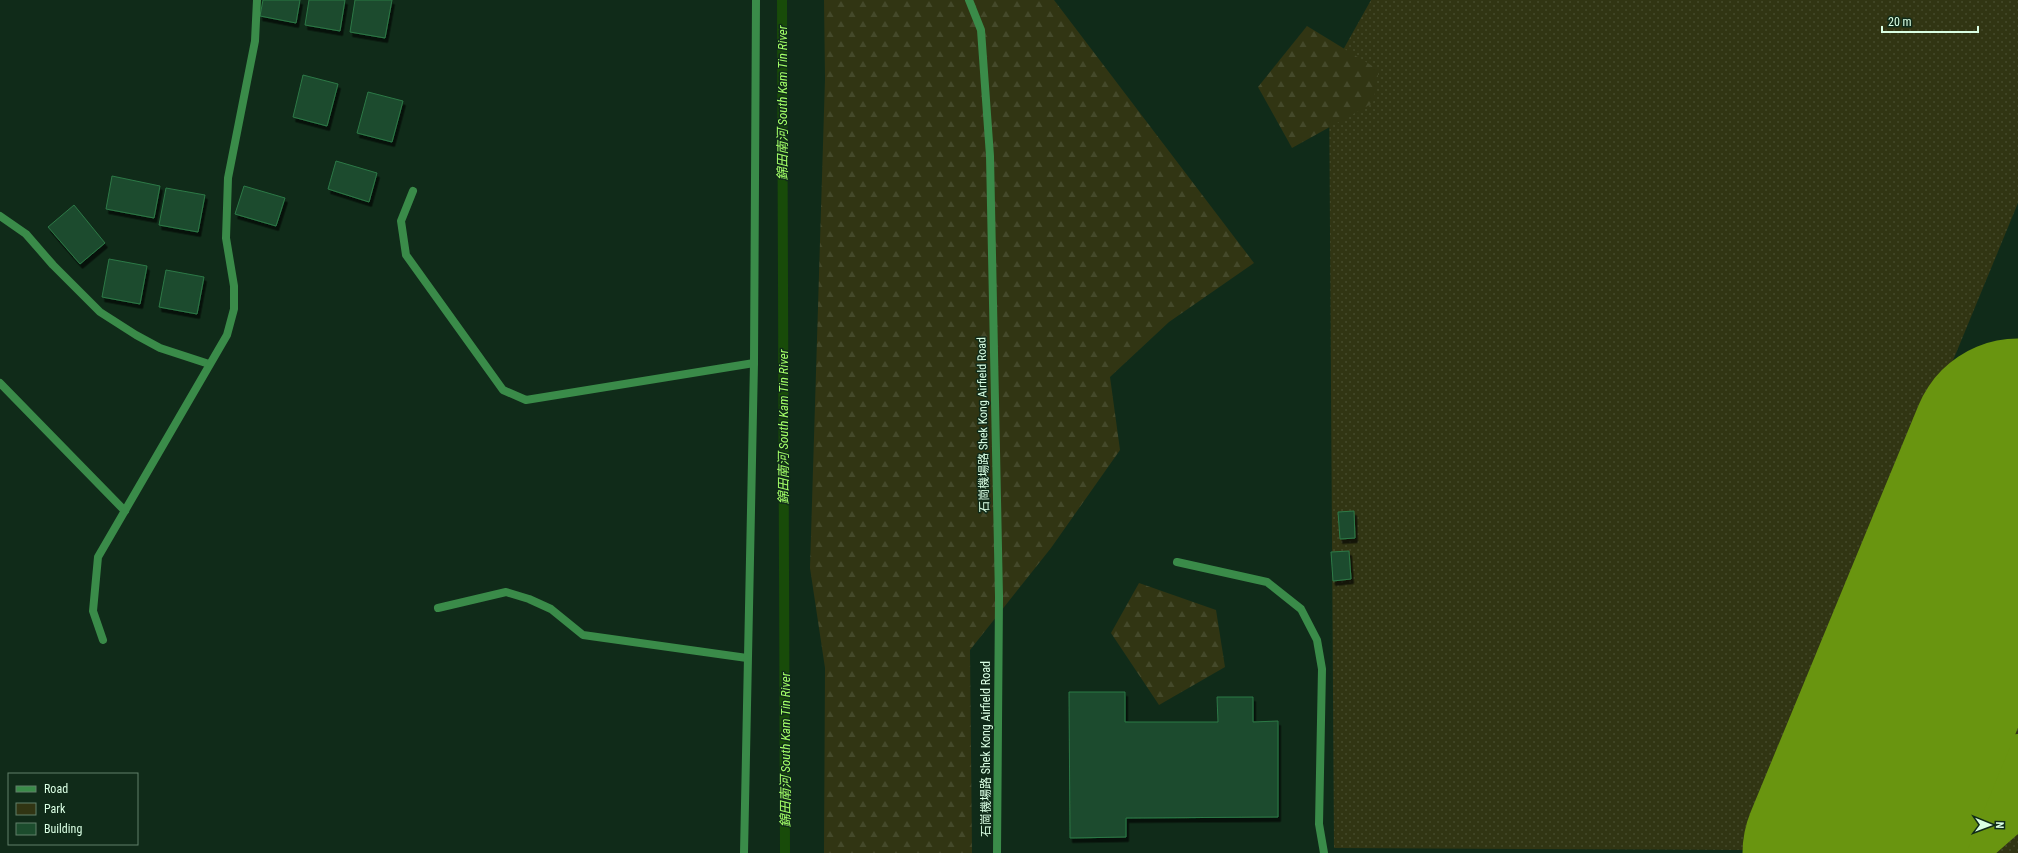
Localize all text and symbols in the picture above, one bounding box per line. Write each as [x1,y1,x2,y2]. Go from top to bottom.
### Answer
scale bar [1882,8,1978,34]
text: 20 m [1888,15,1912,29]
water label: 錦田南河 South Kam Tin River [775,24,790,181]
street label: 石崗機場路 Shek Kong Airfield Road [974,337,992,513]
water label: 錦田南河 South Kam Tin River [776,348,791,505]
street label: 石崗機場路 Shek Kong Airfield Road [979,661,993,837]
water label: 錦田南河 South Kam Tin River [778,671,793,828]
legend [8,773,138,845]
text: Road [44,782,68,796]
text: Park [44,802,66,816]
north arrow [1970,805,2010,845]
text: Building [44,822,82,836]
text: N [1993,822,2006,829]

